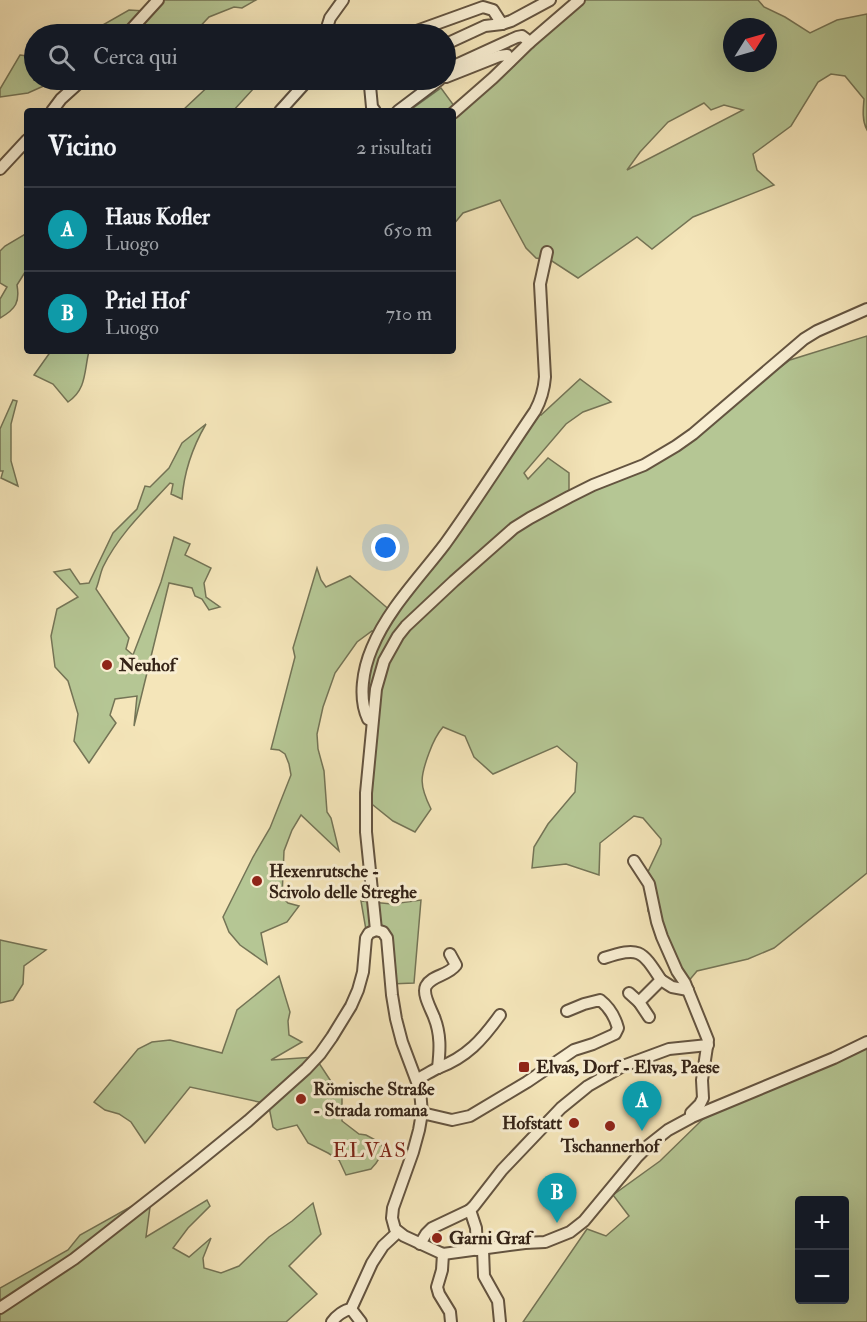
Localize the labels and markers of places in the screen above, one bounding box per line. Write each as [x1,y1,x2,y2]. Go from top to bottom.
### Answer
place label: Neuhof [118,654,179,677]
marker: Neuhof [100,658,114,672]
place label: Hexenrutsche - Scivolo delle Streghe [269,860,417,904]
marker: Hexenrutsche - Scivolo delle Streghe [250,874,264,888]
place label: Elvas, Dorf - Elvas, Paese [536,1056,720,1079]
marker: Elvas, Dorf - Elvas, Paese [517,1060,531,1074]
place label: Römische Straße - Strada romana [313,1078,435,1122]
pin: A [622,1082,662,1131]
marker: Römische Straße - Strada romana [294,1092,308,1106]
place label: Hofstatt [502,1112,562,1135]
marker: Hofstatt [567,1116,581,1130]
marker: Tschannerhof [603,1119,617,1133]
place label: Tschannerhof [560,1135,662,1158]
pin: B [538,1174,576,1223]
place label: Garni Graf [449,1227,534,1250]
marker: Garni Graf [430,1231,444,1245]

